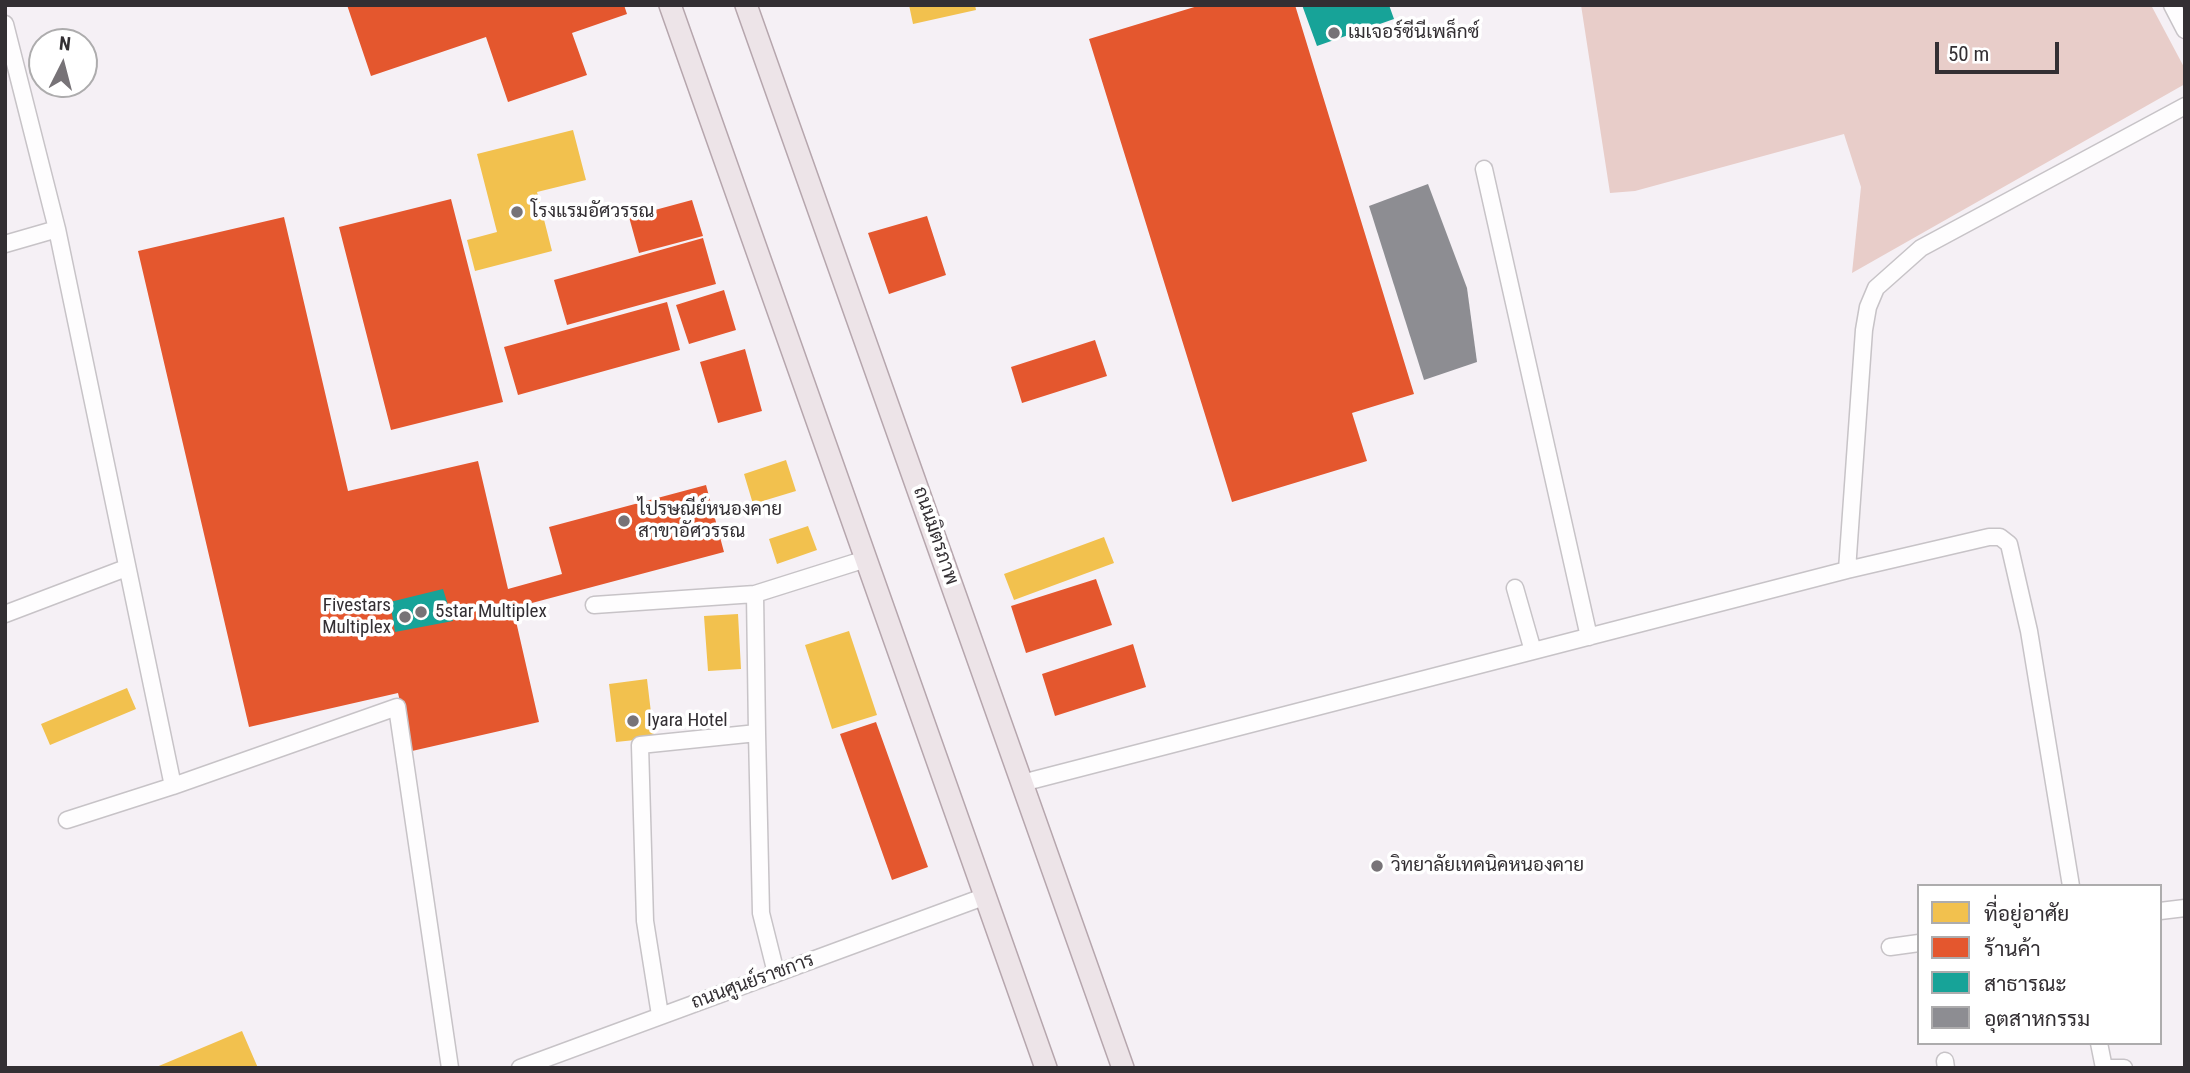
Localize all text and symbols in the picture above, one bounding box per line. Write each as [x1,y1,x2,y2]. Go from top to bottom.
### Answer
place label: เมเจอร์ซีนีเพล็กซ์ [1348,22,1479,44]
marker: เมเจอร์ซีนีเพล็กซ์ [1326,25,1342,41]
north arrow [28,28,98,98]
scale bar [1938,28,2062,72]
text: N [58,32,72,56]
text: 50 m [1948,42,1989,66]
place label: โรงแรมอัศวรรณ [531,201,654,223]
marker: โรงแรมอัศวรรณ [509,204,525,220]
street label: ถนนมิตรภาพ [908,484,962,588]
place label: ไปรษณีย์หนองคาย สาขาอัศวรรณ [638,499,782,543]
marker: ไปรษณีย์หนองคาย สาขาอัศวรรณ [616,513,632,529]
place label: Fivestars Multiplex [322,595,391,639]
place label: 5star Multiplex [435,601,547,623]
marker: 5star Multiplex [413,604,429,620]
marker: Fivestars Multiplex [397,609,413,625]
place label: Iyara Hotel [647,710,728,732]
marker: Iyara Hotel [625,713,641,729]
place label: วิทยาลัยเทคนิคหนองคาย [1391,855,1584,877]
marker: วิทยาลัยเทคนิคหนองคาย [1369,858,1385,874]
legend [1917,884,2162,1045]
text: ที่อยู่อาศัย [1984,902,2069,926]
text: ร้านค้า [1984,937,2041,961]
street label: ถนนศูนย์ราชการ [689,949,817,1015]
text: สาธารณะ [1984,972,2067,996]
text: อุตสาหกรรม [1984,1007,2090,1031]

